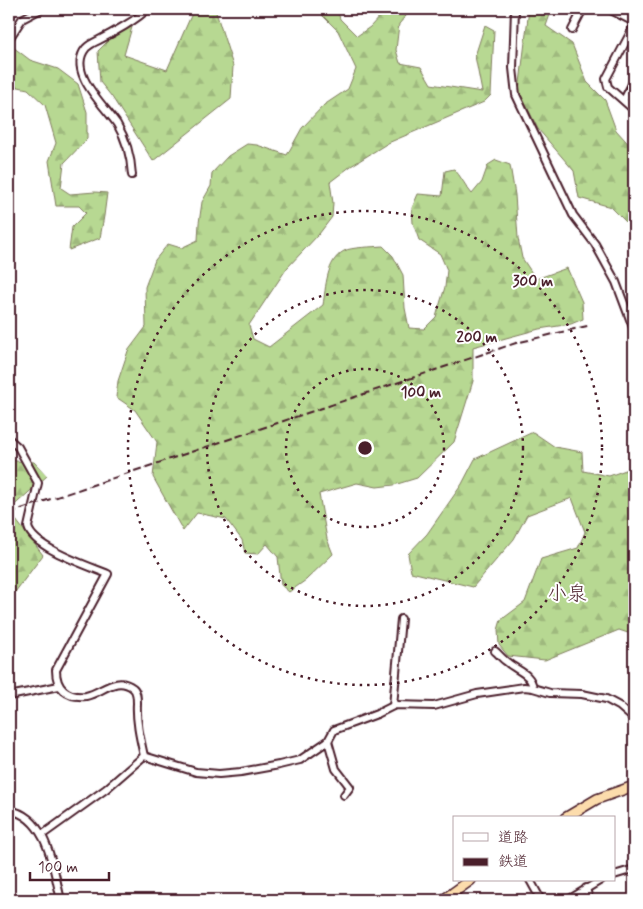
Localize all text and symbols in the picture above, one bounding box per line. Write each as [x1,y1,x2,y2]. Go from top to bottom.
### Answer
text: 300 m [513,272,553,292]
text: 200 m [457,328,498,348]
text: 100 m [401,383,441,403]
centre of rings [356,439,374,457]
district label: 小泉 [547,581,587,608]
legend [453,816,616,882]
text: 道路 [498,828,528,848]
scale bar [30,849,109,881]
text: 鉄道 [498,852,528,872]
text: 100 m [38,858,78,878]

